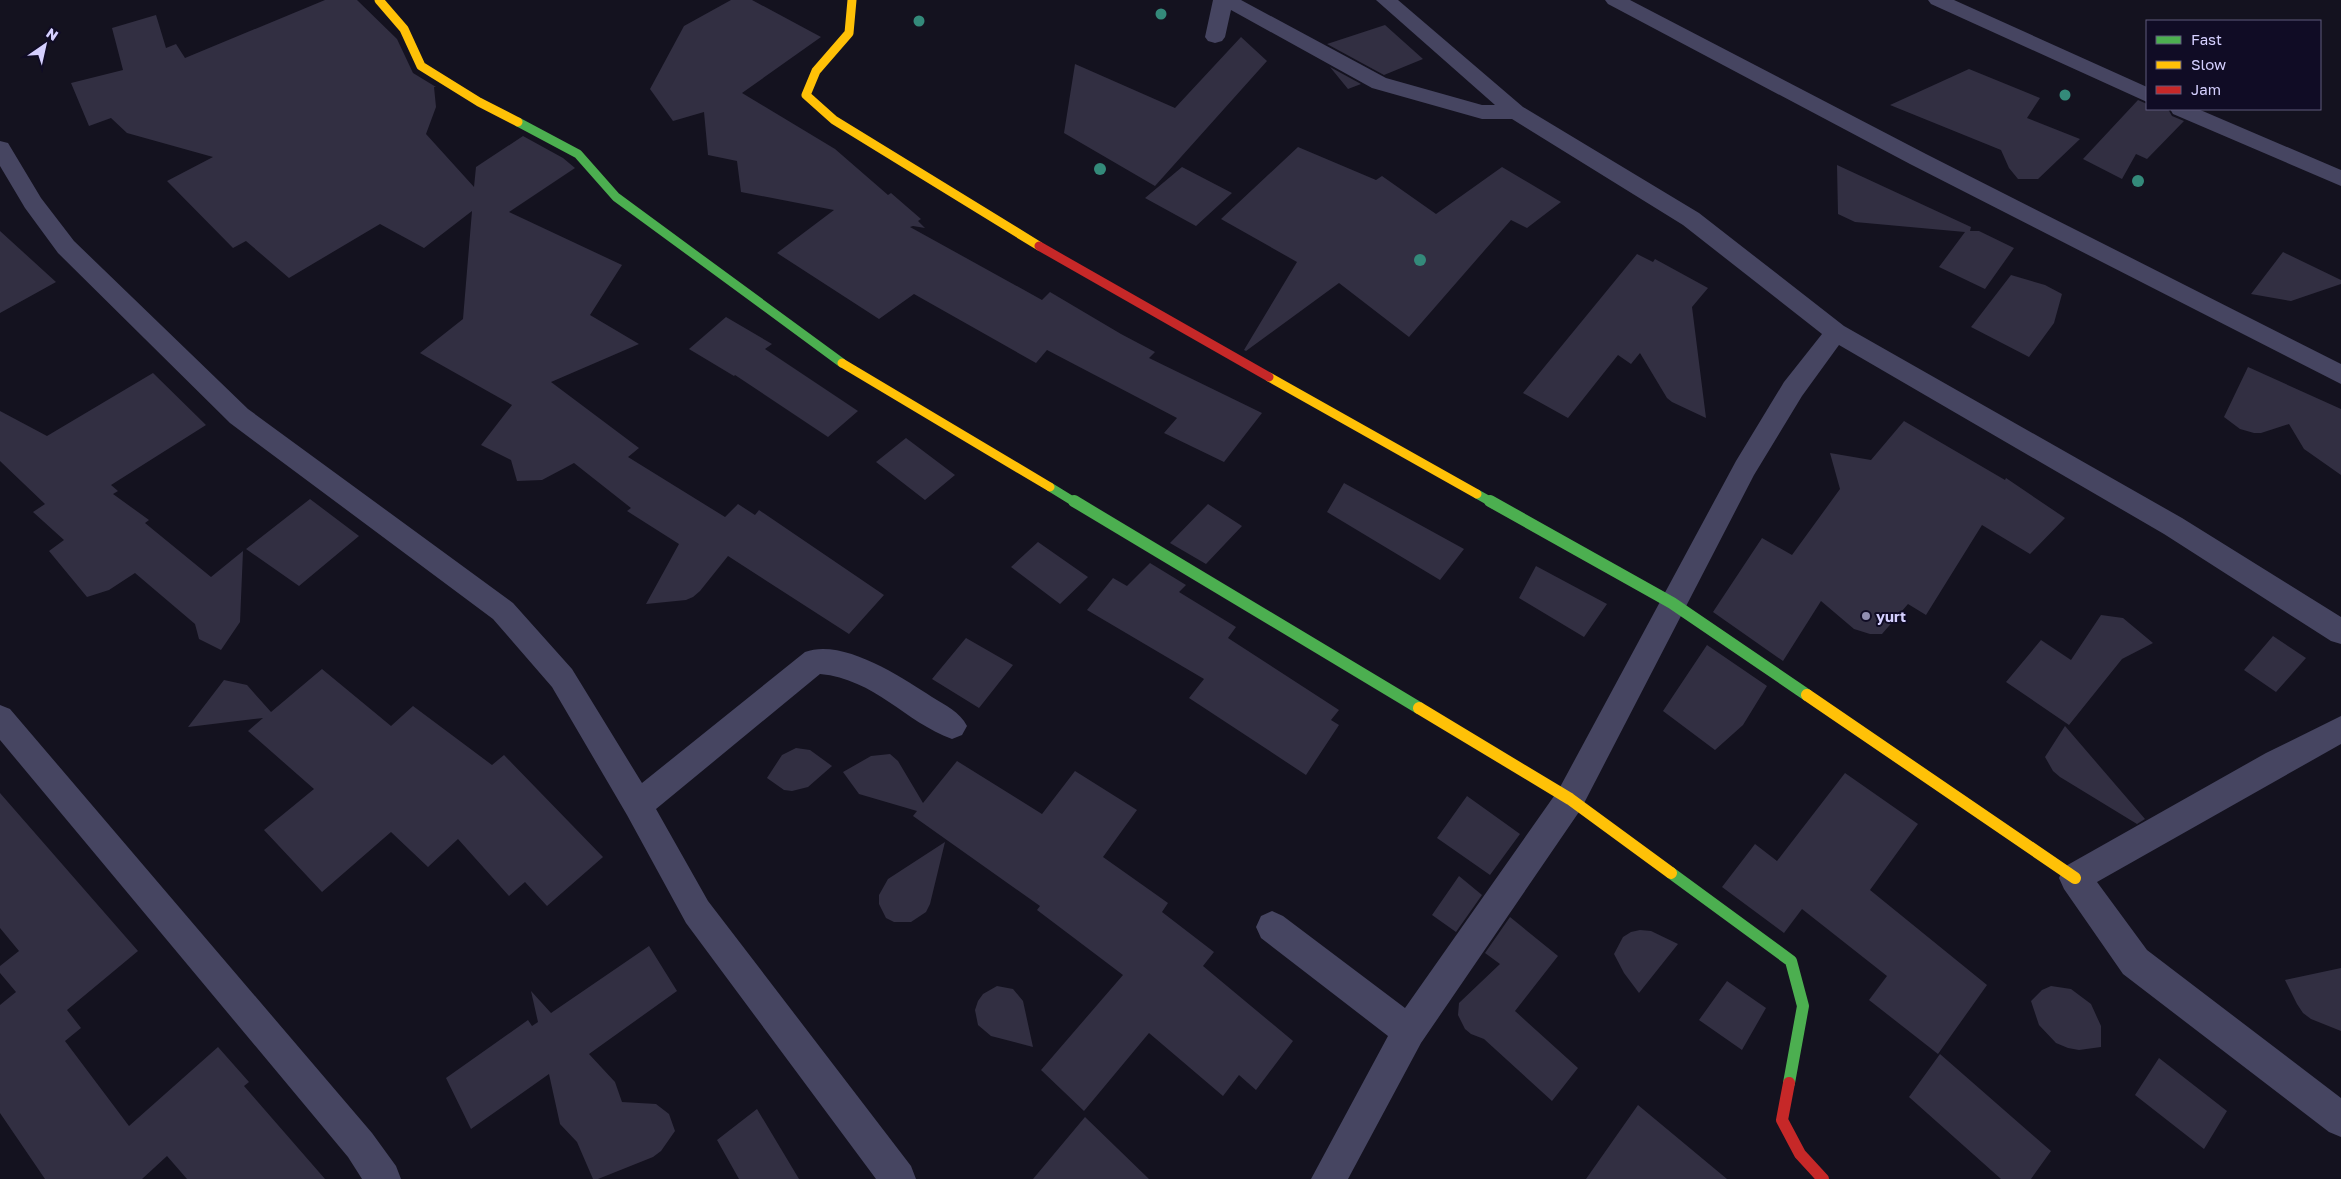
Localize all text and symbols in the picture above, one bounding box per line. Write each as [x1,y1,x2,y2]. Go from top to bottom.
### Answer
north arrow [20,20,70,70]
legend [2146,20,2321,110]
text: N [43,24,62,44]
text: Fast [2191,30,2222,48]
text: Slow [2191,55,2226,73]
text: Jam [2191,80,2221,98]
place label: yurt [1876,607,1906,625]
marker: yurt [1860,610,1872,622]

